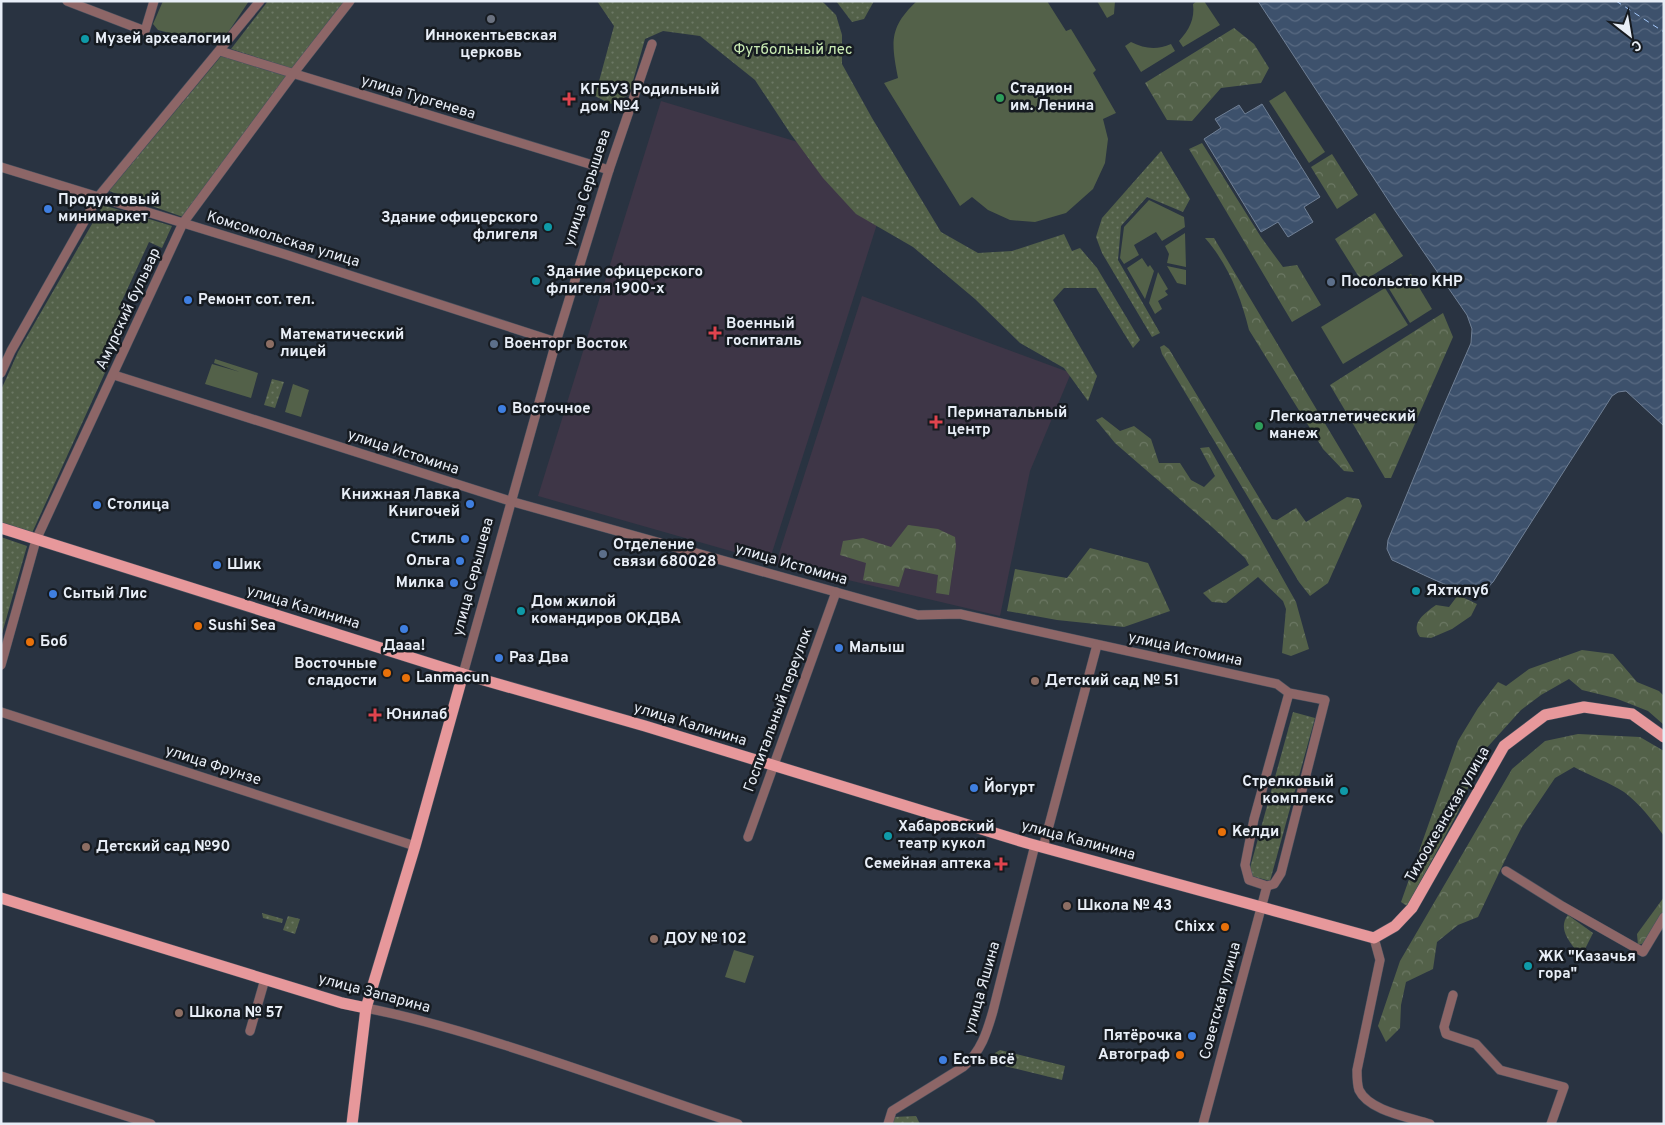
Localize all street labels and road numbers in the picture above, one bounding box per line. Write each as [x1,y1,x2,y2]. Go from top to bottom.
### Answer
street label: улица Тургенева [358,72,478,124]
street label: улица Серышева [560,127,616,249]
street label: Комсомольская улица [204,208,362,272]
street label: Амурский бульвар [92,245,166,373]
street label: улица Истомина [345,426,461,480]
street label: улица Серышева [449,516,499,638]
street label: улица Истомина [733,540,849,590]
street label: улица Калинина [244,582,362,634]
street label: Госпитальный переулок [740,625,818,795]
street label: улица Истомина [1126,629,1244,671]
street label: улица Калинина [631,699,749,751]
street label: улица Фрунзе [163,742,263,790]
street label: Тихоокеанская улица [1401,744,1495,886]
street label: улица Калинина [1019,817,1137,865]
street label: улица Яшина [961,940,1005,1036]
street label: Советская улица [1196,940,1246,1062]
street label: улица Запарина [316,970,432,1018]

